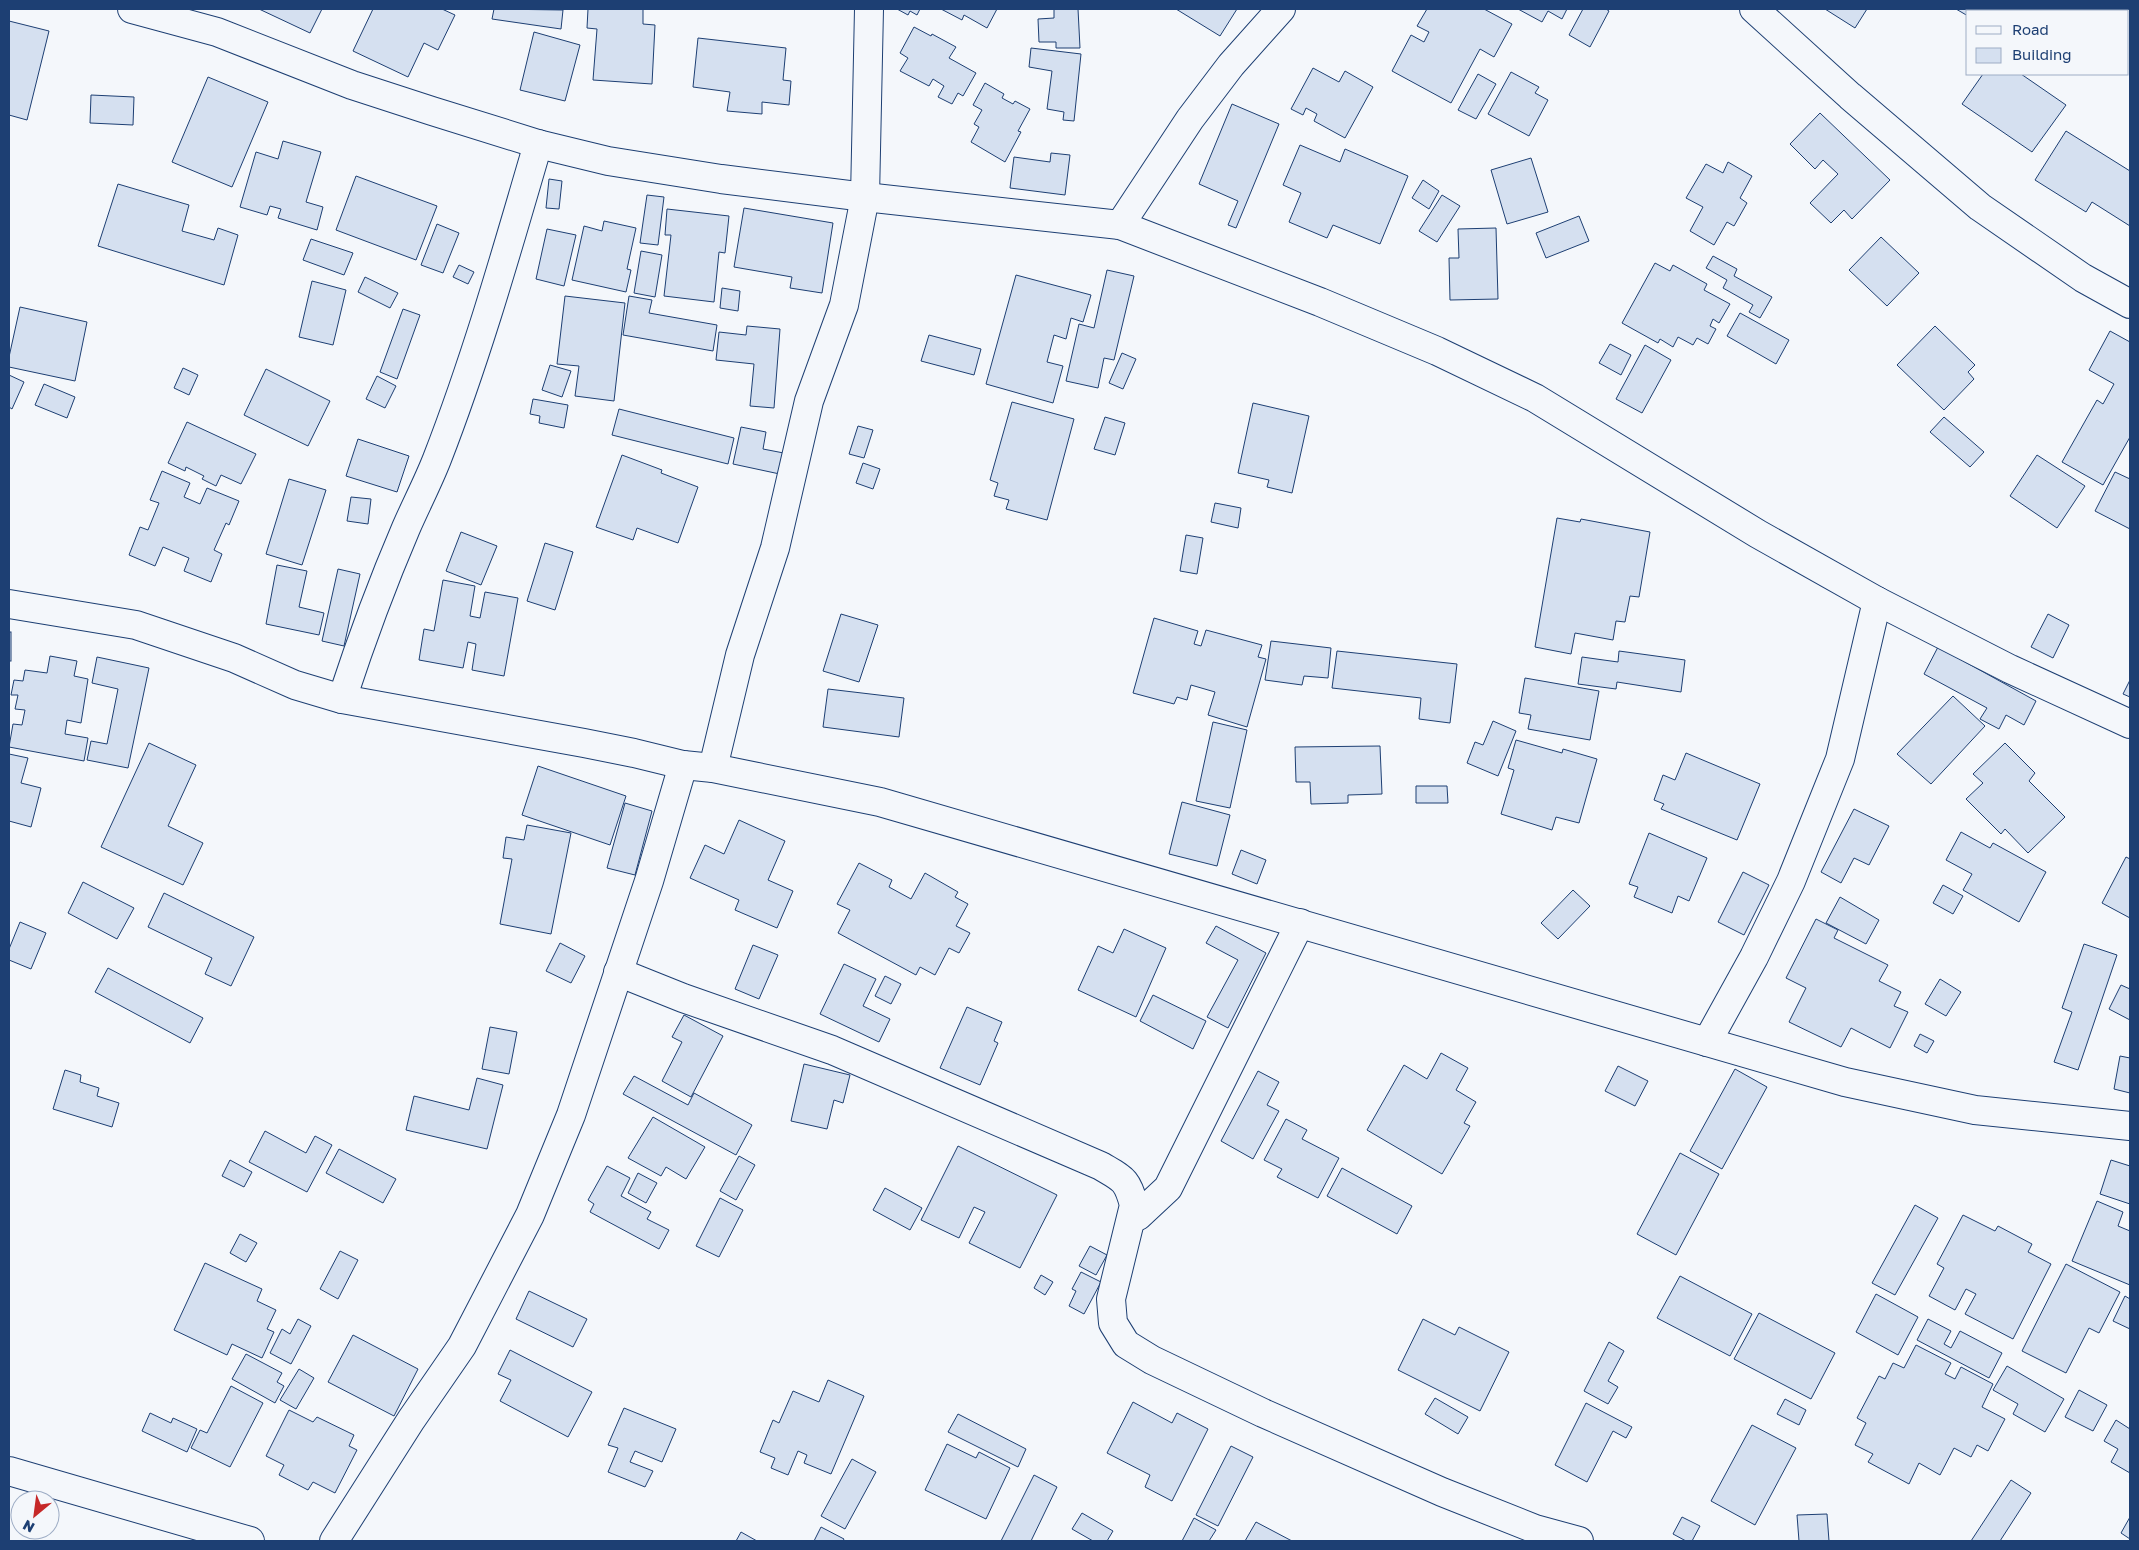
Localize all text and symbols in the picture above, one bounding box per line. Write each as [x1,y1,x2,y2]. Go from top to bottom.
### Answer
legend [1966,10,2129,75]
text: Road [2012,20,2049,38]
text: Building [2012,45,2072,63]
north arrow [10,1490,60,1540]
text: N [20,1517,37,1537]

